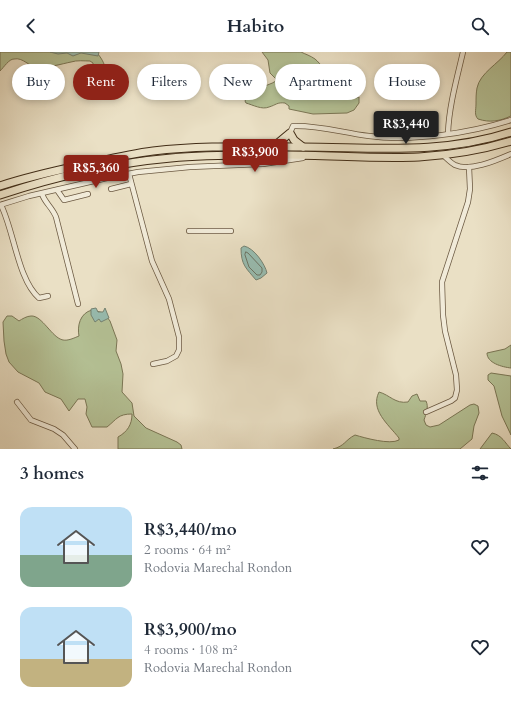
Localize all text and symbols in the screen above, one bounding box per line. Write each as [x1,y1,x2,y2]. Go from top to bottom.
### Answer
text: Habito [227,14,284,39]
icon: back [20,15,42,37]
icon: search [469,15,491,37]
chip: Buy [12,64,65,100]
chip: Rent [73,64,129,100]
chip: Filters [137,64,201,100]
chip: New [209,64,267,100]
chip: Apartment [275,64,366,100]
chip: House [374,64,440,100]
pin: R$3,440 [369,111,443,145]
text: R$3,440 [383,115,429,133]
pin: R$3,900 [218,139,292,173]
text: R$3,900 [232,143,278,161]
pin: R$5,360 [59,155,133,189]
text: R$5,360 [73,159,119,177]
text: 3 homes [20,462,84,485]
icon: filters [469,462,491,484]
text: R$3,440/mo [144,518,237,541]
icon: home [52,523,100,571]
icon: heart [469,536,491,558]
text: 2 rooms · 64 m² [144,541,231,559]
text: Rodovia Marechal Rondon [144,559,292,577]
text: R$3,900/mo [144,618,237,641]
icon: home [52,623,100,671]
icon: heart [469,636,491,658]
text: 4 rooms · 108 m² [144,641,237,659]
text: Rodovia Marechal Rondon [144,659,292,677]

